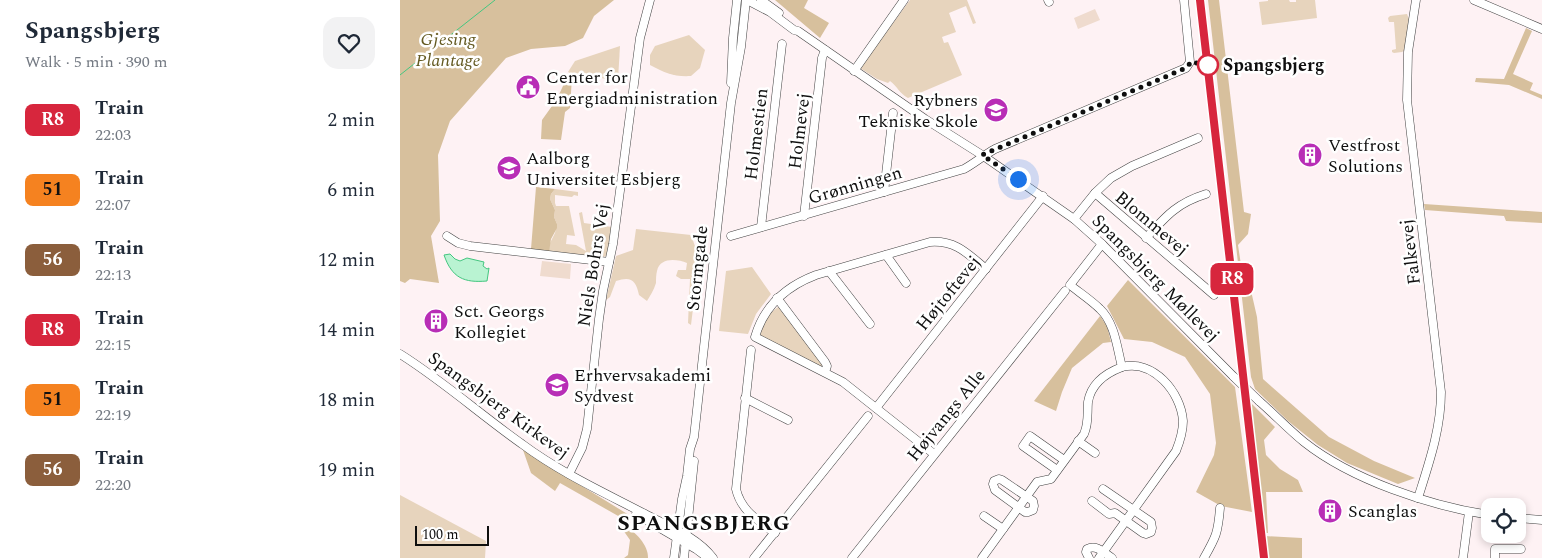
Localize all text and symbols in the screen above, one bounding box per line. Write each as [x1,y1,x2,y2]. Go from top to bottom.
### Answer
text: Spangsbjerg [25,13,160,49]
button: heart [323,17,375,69]
park label: Gjesing Plantage [415,26,481,74]
text: Walk · 5 min · 390 m [25,50,168,74]
place label: Spangsbjerg [1223,52,1324,79]
marker: Spangsbjerg [1197,54,1219,76]
place label: Center for Energiadministration [546,64,718,112]
public building icon: Center for Energiadministration [515,74,541,100]
street label: Holmestien [737,86,776,182]
place label: Rybners Tekniske Skole [858,87,978,135]
street label: Holmevej [781,91,818,171]
text: Train [95,94,144,123]
school or university icon: Rybners Tekniske Skole [983,97,1009,123]
text: R8 [41,106,64,133]
text: 2 min [327,106,375,135]
text: 22:03 [95,123,131,147]
place label: Vestfrost Solutions [1328,132,1403,180]
building icon: Vestfrost Solutions [1297,142,1323,168]
place label: Aalborg Universitet Esbjerg [526,145,681,193]
school or university icon: Aalborg Universitet Esbjerg [496,155,522,181]
street label: Grønningen [805,159,905,212]
text: Train [95,164,144,193]
your location [1006,167,1031,192]
text: 51 [42,176,63,203]
text: 6 min [327,176,375,205]
street label: Blommevej [1109,184,1195,262]
text: 22:07 [95,193,131,217]
street label: Niels Bohrs Vej [570,201,617,329]
street label: Spangsbjerg Møllevej [1085,208,1226,349]
street label: Falkevej [1393,217,1428,286]
street label: Stormgade [680,224,715,312]
text: Train [95,234,144,263]
text: 56 [42,246,63,273]
text: 12 min [318,246,375,275]
street label: Højtoftevej [909,250,987,337]
text: 22:13 [95,263,131,287]
line badge: R8 [1210,263,1254,295]
text: R8 [1220,265,1244,292]
place label: Sct. Georgs Kollegiet [454,298,545,346]
text: Train [95,304,144,333]
building icon: Sct. Georgs Kollegiet [423,308,449,334]
text: R8 [41,316,64,343]
text: 14 min [318,316,375,345]
text: 22:15 [95,333,131,357]
street label: Spangsbjerg Kirkevej [422,345,575,466]
place label: Erhvervsakademi Sydvest [574,362,711,410]
street label: Højvangs Alle [901,363,992,467]
school or university icon: Erhvervsakademi Sydvest [544,372,570,398]
text: Train [95,374,144,403]
text: 51 [42,386,63,413]
text: 18 min [318,386,375,415]
text: 22:19 [95,403,131,427]
text: Train [95,444,144,473]
text: 56 [42,456,63,483]
text: 19 min [318,456,375,485]
text: 22:20 [95,473,131,497]
building icon: Scanglas [1317,498,1343,524]
place label: Scanglas [1348,498,1417,525]
map controls [1481,498,1526,543]
button: locate [1481,498,1526,543]
district label: SPANGSBJERG [617,507,791,540]
scale bar [415,523,489,546]
text: 100 m [422,524,459,545]

